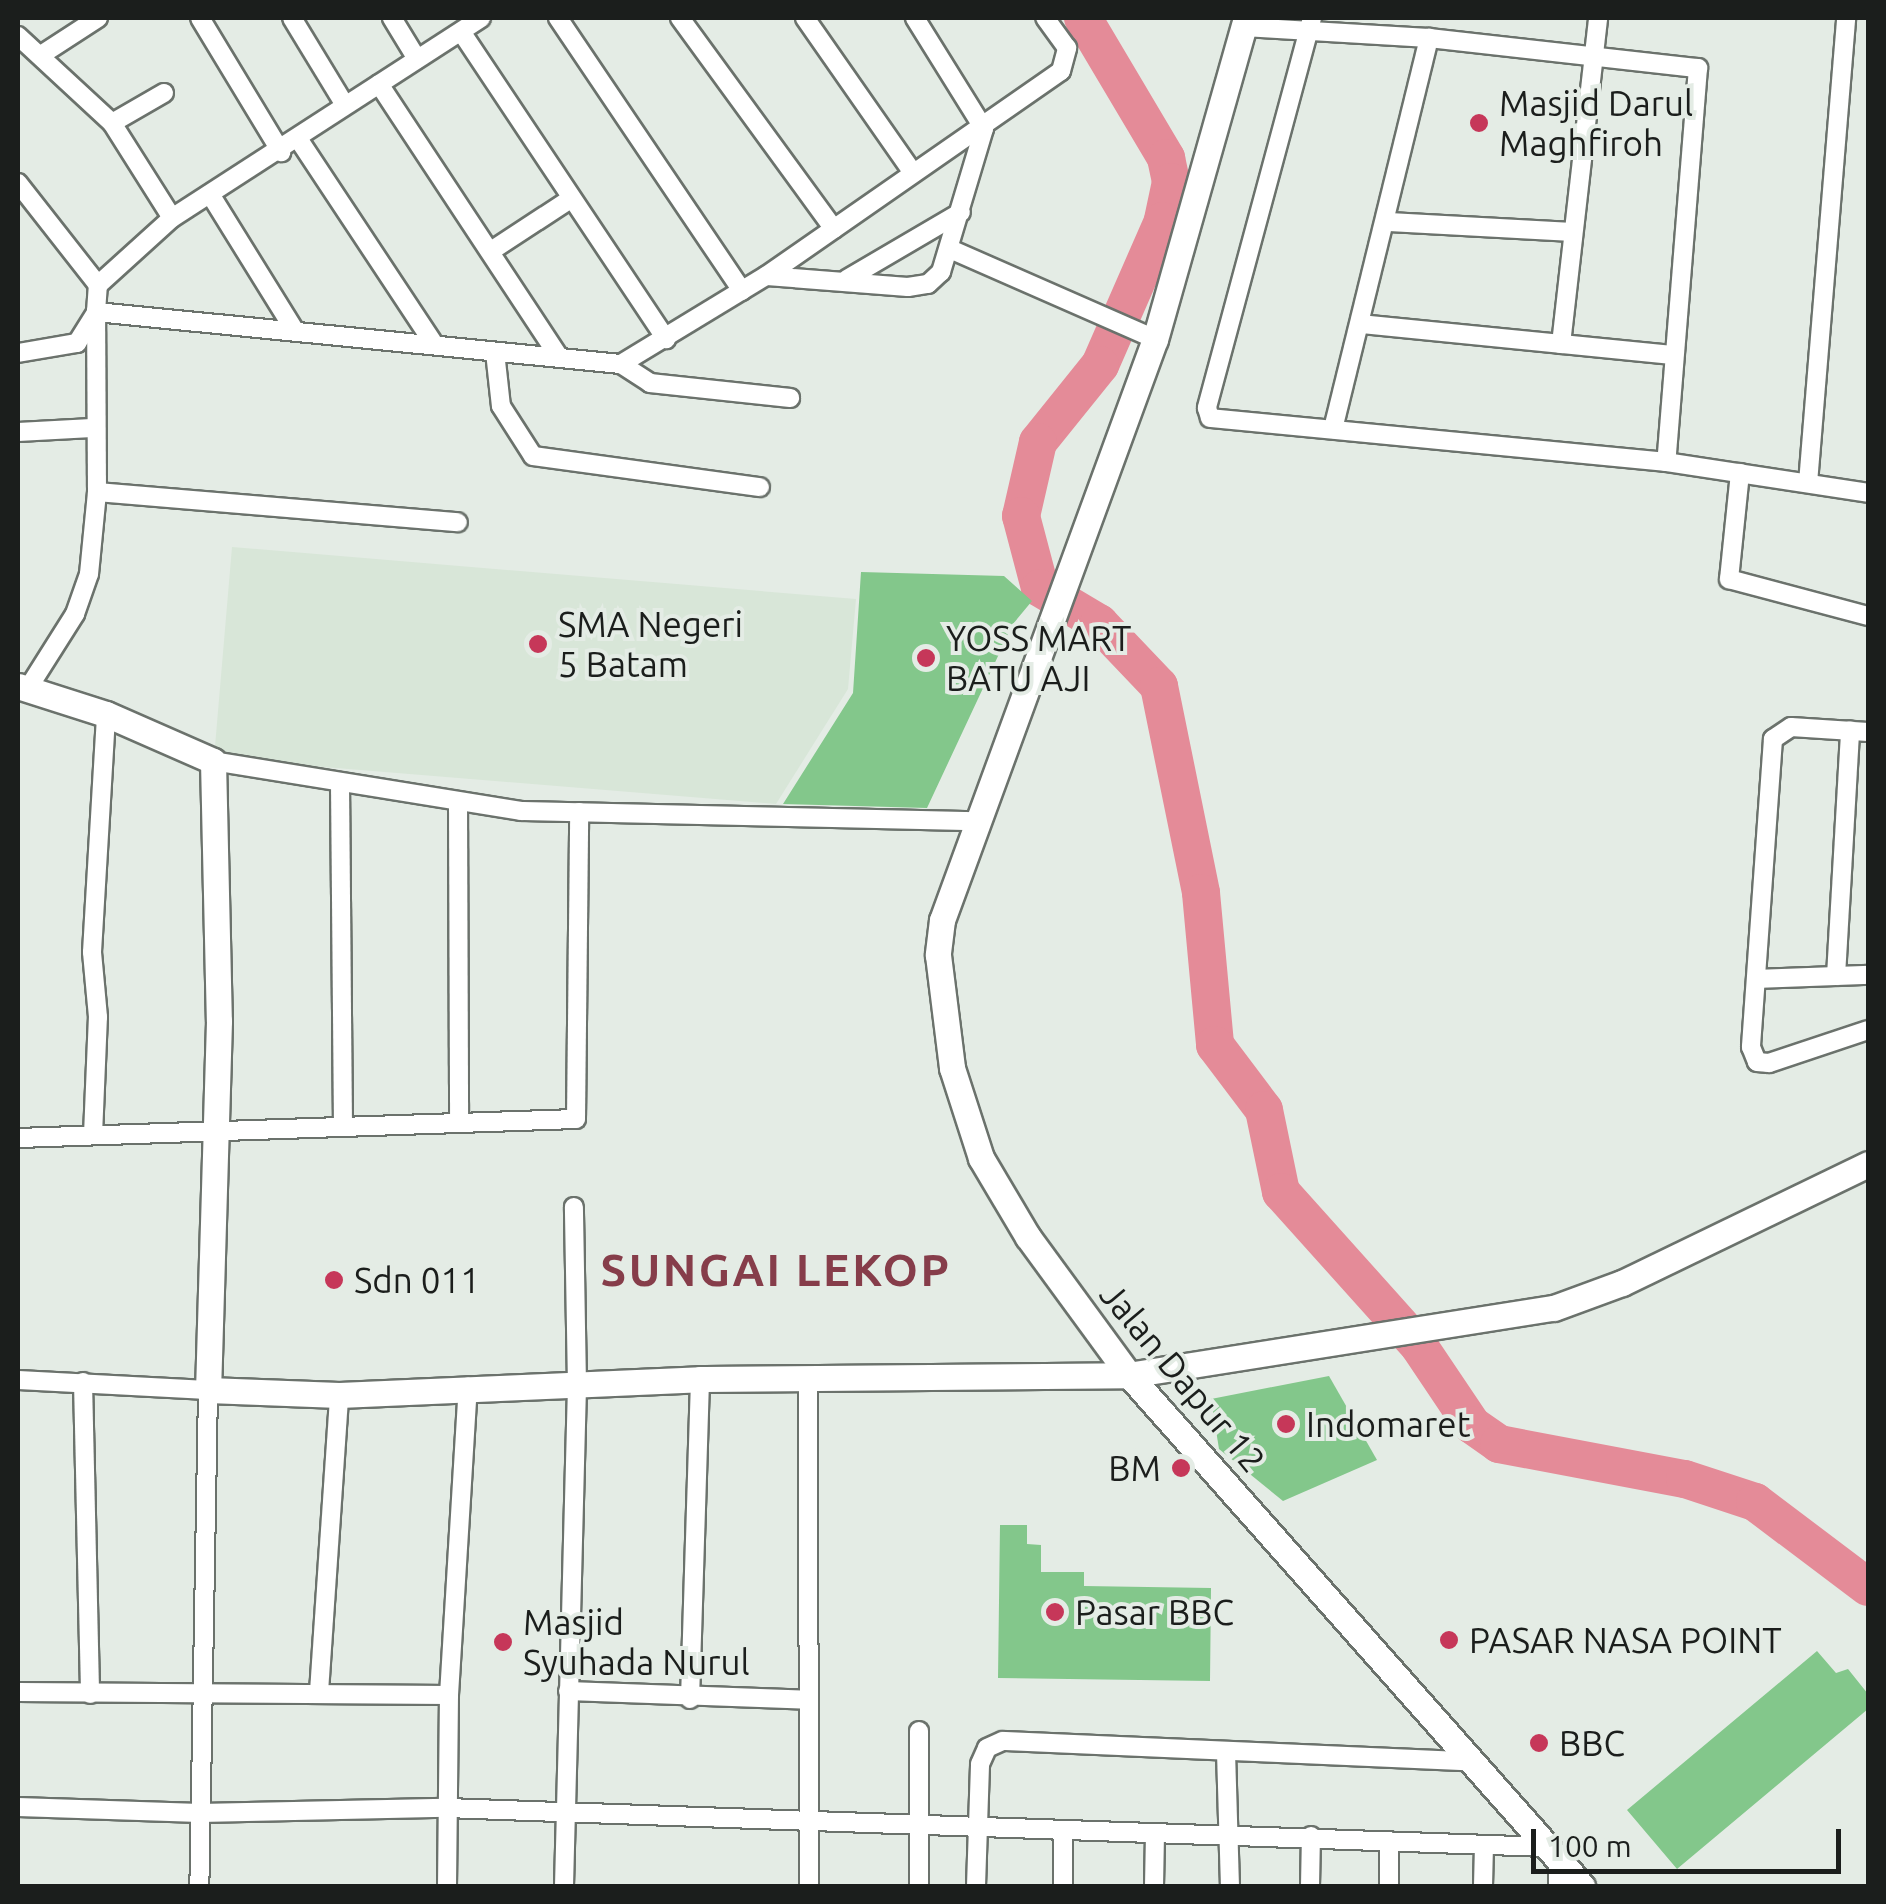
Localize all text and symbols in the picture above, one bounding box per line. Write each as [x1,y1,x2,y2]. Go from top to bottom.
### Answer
place label: Masjid Darul Maghfiroh [1499,82,1693,164]
marker: Masjid Darul Maghfiroh [1468,112,1490,134]
place label: SMA Negeri 5 Batam [558,603,743,685]
place label: YOSS MART BATU AJI [946,617,1131,699]
marker: SMA Negeri 5 Batam [527,633,549,655]
marker: YOSS MART BATU AJI [915,647,937,669]
district label: SUNGAI LEKOP [601,1243,951,1297]
place label: Sdn 011 [354,1259,480,1301]
marker: Sdn 011 [323,1269,345,1291]
street label: Jalan Dapur 12 [1092,1274,1274,1480]
place label: Indomaret [1306,1403,1470,1445]
marker: Indomaret [1275,1413,1297,1435]
place label: BM [1108,1447,1161,1489]
marker: BM [1170,1457,1192,1479]
place label: Pasar BBC [1075,1591,1234,1633]
place label: Masjid Syuhada Nurul [523,1601,750,1683]
marker: Pasar BBC [1044,1601,1066,1623]
place label: PASAR NASA POINT [1469,1619,1782,1661]
marker: PASAR NASA POINT [1438,1629,1460,1651]
marker: Masjid Syuhada Nurul [492,1631,514,1653]
place label: BBC [1559,1722,1625,1764]
marker: BBC [1528,1732,1550,1754]
scale bar [1536,1809,1846,1871]
text: 100 m [1548,1829,1632,1863]

